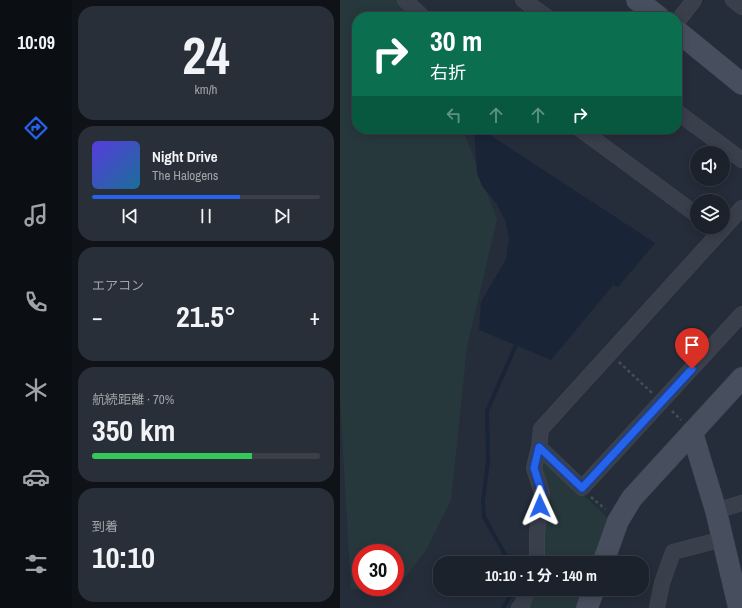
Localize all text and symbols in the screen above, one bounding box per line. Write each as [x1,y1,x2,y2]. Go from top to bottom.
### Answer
text: 24 [182,20,230,90]
text: 30 m [430,22,482,60]
icon: right [364,28,416,80]
text: 10:09 [17,30,55,55]
text: 右折 [430,60,466,85]
text: km/h [194,81,218,98]
icon: left [443,104,465,126]
icon: ahead [485,104,507,126]
icon: ahead [527,104,549,126]
icon: right [569,104,591,126]
icon: directions [22,114,50,142]
text: Night Drive [152,146,218,167]
map controls [690,146,730,234]
button: sound [690,146,730,186]
text: The Halogens [152,167,218,184]
button: layers [690,194,730,234]
icon: music [22,201,50,229]
icon: previous [119,205,141,227]
icon: pause [195,205,217,227]
icon: next [271,205,293,227]
text: エアコン [92,277,144,294]
icon: phone [22,288,50,316]
text: 21.5° [176,296,236,336]
text: − [92,302,103,332]
text: + [309,302,320,332]
pin [675,328,709,369]
icon: arrive [681,334,703,356]
icon: climate [22,376,50,404]
text: 航続距離 · 70% [92,391,174,408]
text: 350 km [92,410,175,450]
icon: car [22,463,50,491]
position arrow [519,485,561,527]
text: 到着 [92,518,118,535]
text: 10:10 [92,537,155,577]
speed limit sign: 30 [352,544,404,596]
icon: filters [22,550,50,578]
text: 10:10 · 1 分 · 140 m [485,565,597,586]

